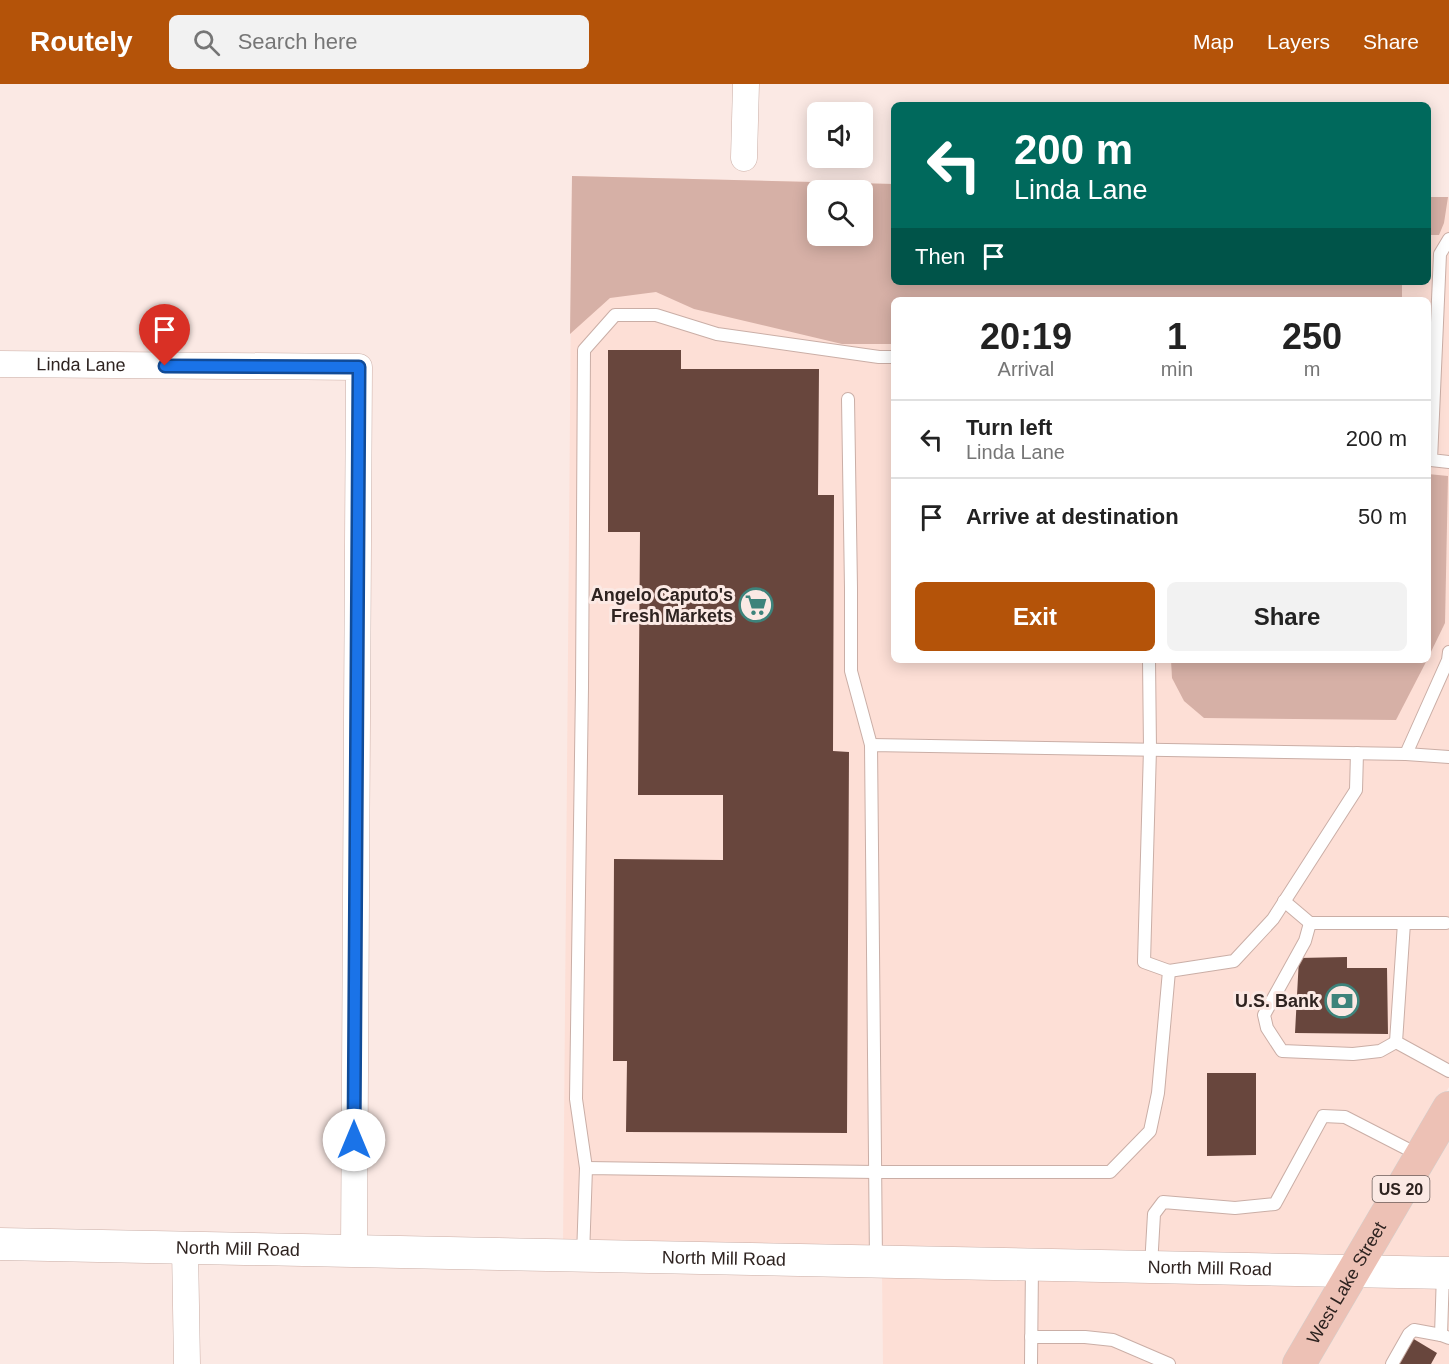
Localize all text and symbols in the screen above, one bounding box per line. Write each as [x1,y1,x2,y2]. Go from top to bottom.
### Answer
search box [169,15,589,69]
text: Routely [30,26,133,57]
icon: search [190,26,223,59]
text: Search here [238,29,358,54]
text: Map [1193,30,1234,53]
text: Layers [1267,30,1330,53]
text: Share [1363,30,1419,53]
map controls [807,102,873,246]
button: sound [807,102,873,168]
icon: left [915,126,993,204]
text: 200 m [1014,126,1133,173]
text: Linda Lane [1014,175,1148,205]
button: search [807,180,873,246]
icon: arrive [977,240,1010,273]
text: Then [915,244,965,269]
pin [139,304,190,366]
icon: arrive [148,313,181,346]
text: 20:19 [980,316,1072,357]
text: 1 [1167,316,1187,357]
text: 250 [1282,316,1342,357]
street label: Linda Lane [36,354,126,375]
text: Arrival [998,358,1054,380]
text: min [1161,358,1193,380]
text: m [1304,358,1320,380]
text: Turn left [966,415,1052,440]
icon: left [915,423,948,456]
text: 200 m [1346,426,1407,451]
text: Linda Lane [966,441,1065,463]
icon: arrive [915,501,948,534]
text: Arrive at destination [966,504,1179,529]
text: 50 m [1358,504,1407,529]
button: Exit [915,582,1155,651]
button: Share [1167,582,1407,651]
place label: Angelo Caputo's Fresh Markets [591,585,733,626]
supermarket icon: Angelo Caputo's Fresh Markets [738,587,774,623]
bank icon: U.S. Bank [1324,983,1360,1019]
place label: U.S. Bank [1235,991,1320,1011]
position arrow [322,1108,386,1172]
road number: US 20 [1372,1176,1430,1202]
street label: West Lake Street [1303,1218,1390,1347]
street label: North Mill Road [176,1238,300,1260]
street label: North Mill Road [662,1247,786,1270]
street label: North Mill Road [1148,1257,1272,1279]

